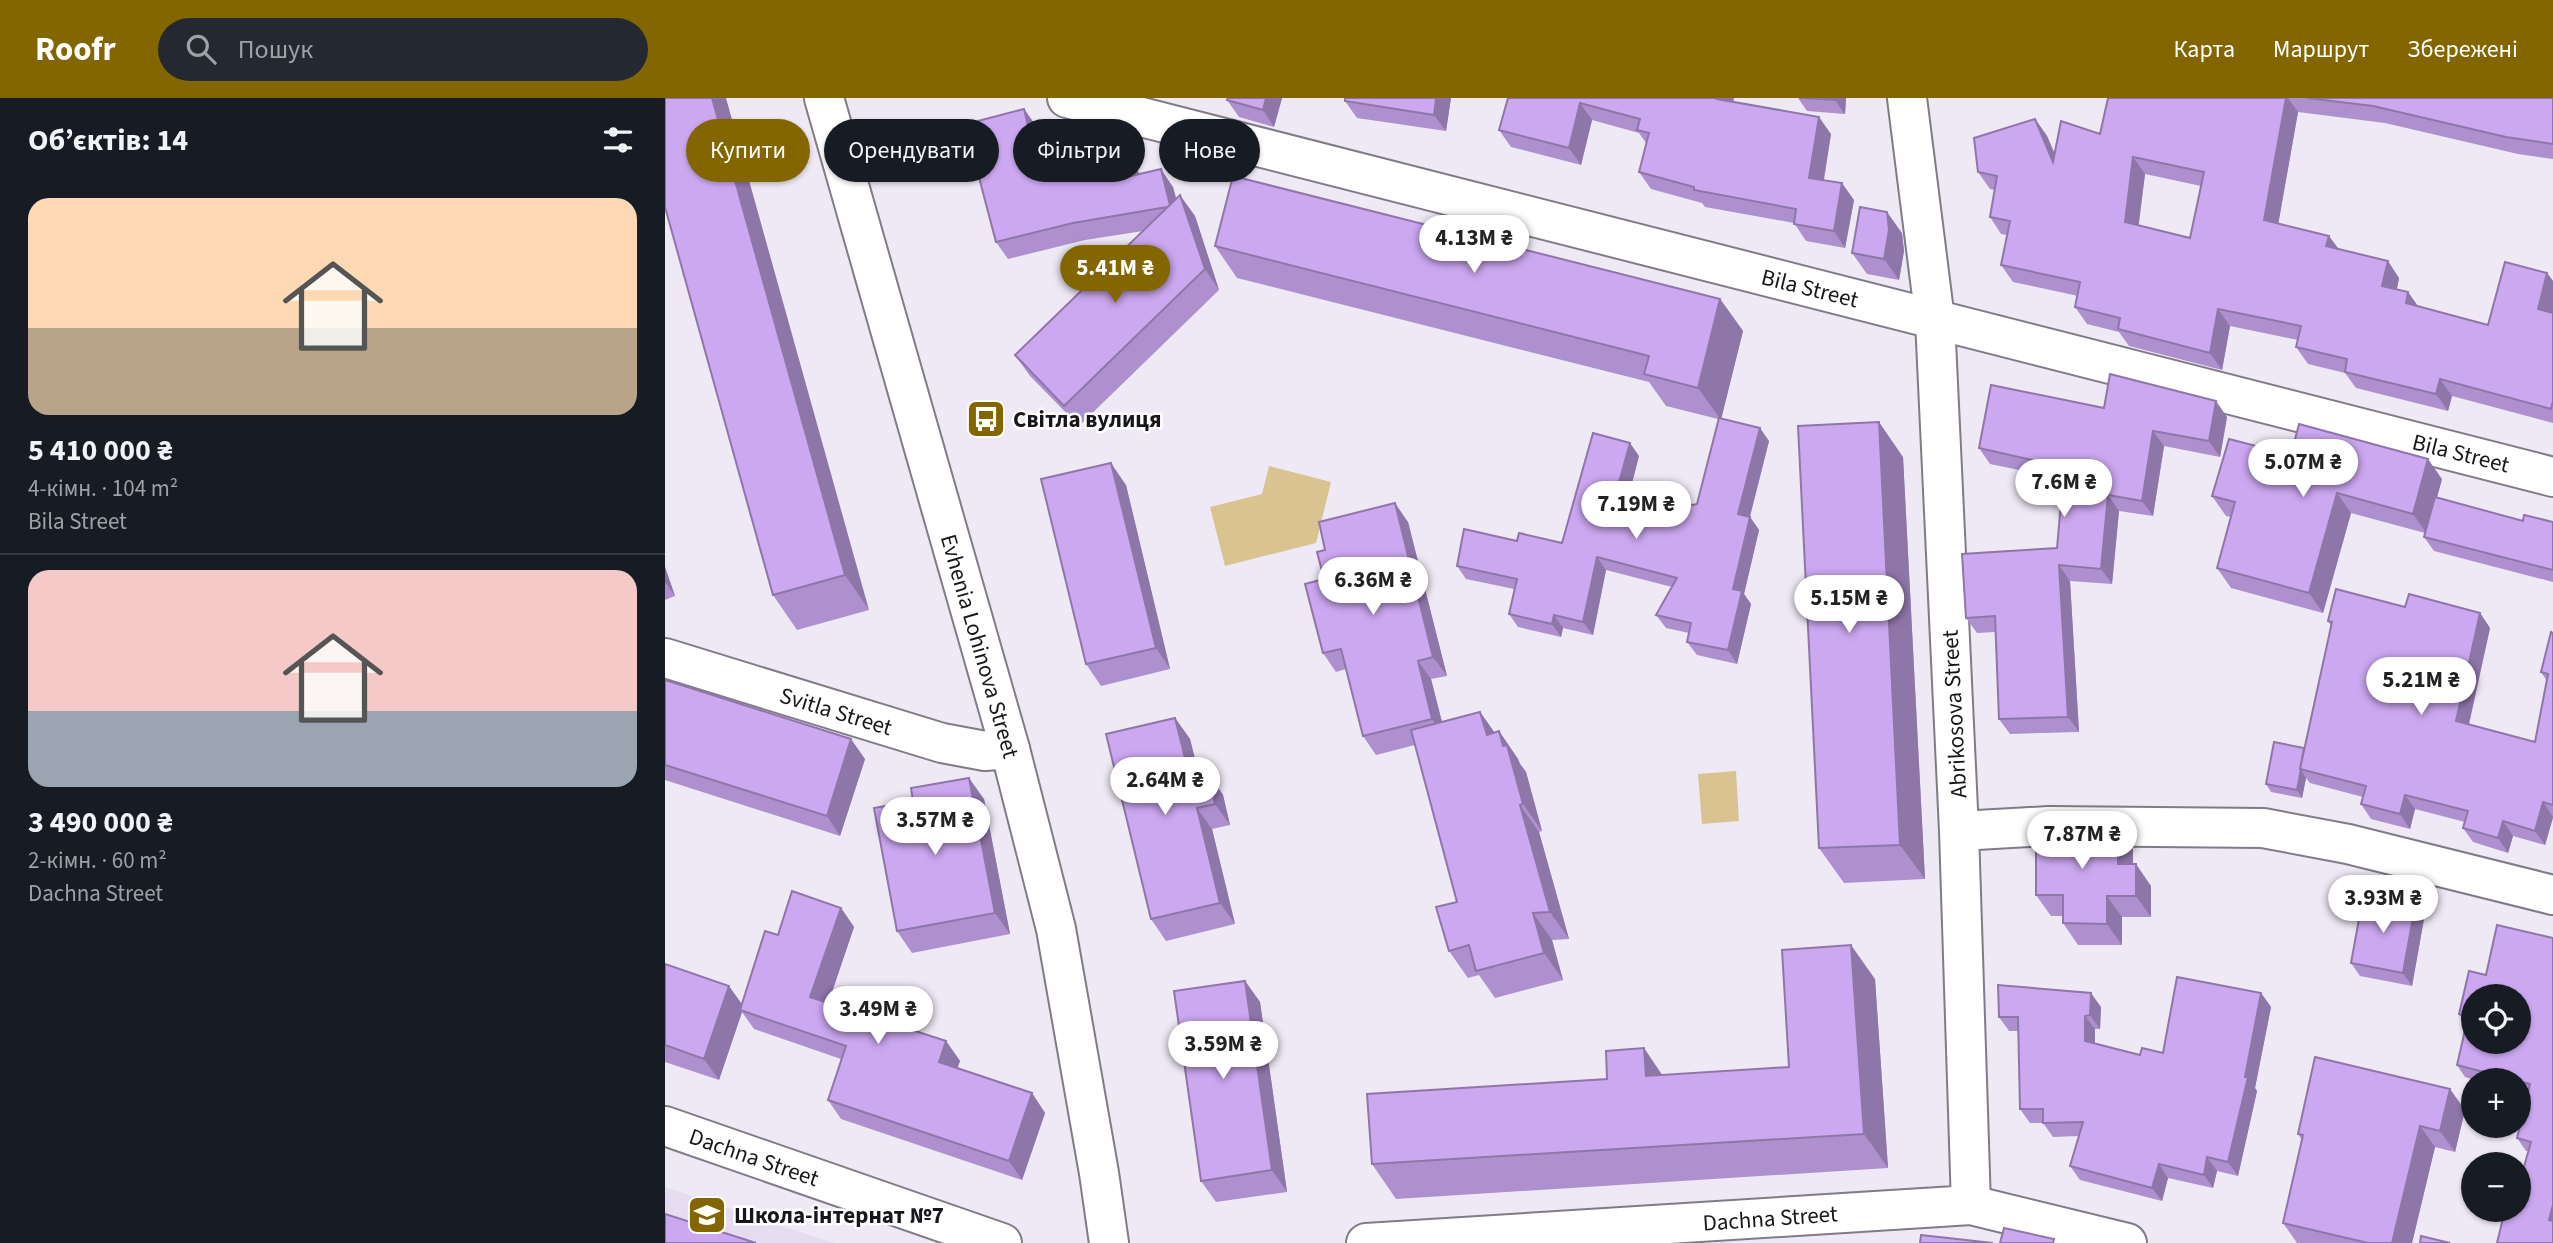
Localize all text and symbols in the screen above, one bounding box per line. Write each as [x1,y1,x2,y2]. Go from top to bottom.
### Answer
search box [158,18,648,81]
text: Roofr [35,26,116,73]
icon: search [182,30,220,68]
text: Пошук [238,31,313,68]
text: Карта [2173,32,2235,67]
text: Маршрут [2273,32,2369,67]
text: Збережені [2407,32,2518,67]
text: Об’єктів: 14 [28,119,188,162]
chip: Купити [686,119,810,182]
chip: Орендувати [824,119,999,182]
chip: Фільтри [1013,119,1145,182]
chip: Нове [1159,119,1260,182]
icon: filters [599,121,637,159]
pin: 4.13M ₴ [1409,216,1539,275]
text: 4.13M ₴ [1435,221,1513,254]
icon: home [270,243,396,369]
pin: 5.41M ₴ [1050,246,1180,305]
text: 5.41M ₴ [1076,251,1154,284]
street label: Bila Street [1758,261,1862,317]
bus stop icon: Світла вулиця [965,398,1007,440]
place label: Світла вулиця [1013,403,1162,436]
street label: Bila Street [2409,426,2513,482]
text: 5 410 000 ₴ [28,429,173,472]
pin: 5.07M ₴ [2238,440,2368,499]
text: 5.07M ₴ [2264,445,2342,478]
pin: 7.6M ₴ [2007,460,2121,519]
text: 7.6M ₴ [2031,465,2097,498]
text: 4-кімн. · 104 m² [28,472,178,505]
pin: 7.19M ₴ [1571,482,1701,541]
text: 7.19M ₴ [1597,487,1675,520]
text: Bila Street [28,505,127,538]
street label: Evhenia Lohinova Street [932,530,1027,762]
pin: 6.36M ₴ [1308,558,1438,617]
text: 6.36M ₴ [1334,563,1412,596]
pin: 5.15M ₴ [1784,575,1914,635]
text: 5.15M ₴ [1810,581,1888,614]
icon: home [270,615,396,741]
street label: Abrikosova Street [1934,629,1975,799]
pin: 5.21M ₴ [2356,658,2486,717]
text: 5.21M ₴ [2382,663,2460,696]
street label: Svitla Street [775,679,896,744]
pin: 2.64M ₴ [1100,758,1230,817]
text: 2.64M ₴ [1126,763,1204,796]
pin: 3.57M ₴ [870,798,1000,857]
text: 3 490 000 ₴ [28,801,173,844]
text: 3.57M ₴ [896,803,974,836]
pin: 7.87M ₴ [2017,812,2147,871]
text: 7.87M ₴ [2043,817,2121,850]
text: 2-кімн. · 60 m² [28,844,167,877]
pin: 3.93M ₴ [2318,876,2448,935]
text: Dachna Street [28,877,163,910]
text: 3.93M ₴ [2344,881,2422,914]
map controls [2461,984,2531,1222]
button: locate [2461,984,2531,1054]
pin: 3.49M ₴ [813,986,943,1046]
text: 3.49M ₴ [839,992,917,1025]
pin: 3.59M ₴ [1158,1021,1288,1081]
text: 3.59M ₴ [1184,1027,1262,1060]
button: + [2461,1068,2531,1138]
street label: Dachna Street [685,1120,823,1195]
button: − [2461,1152,2531,1222]
school or university icon: Школа-інтернат №7 [686,1194,728,1236]
street label: Dachna Street [1701,1197,1839,1240]
place label: Школа-інтернат №7 [734,1199,944,1232]

